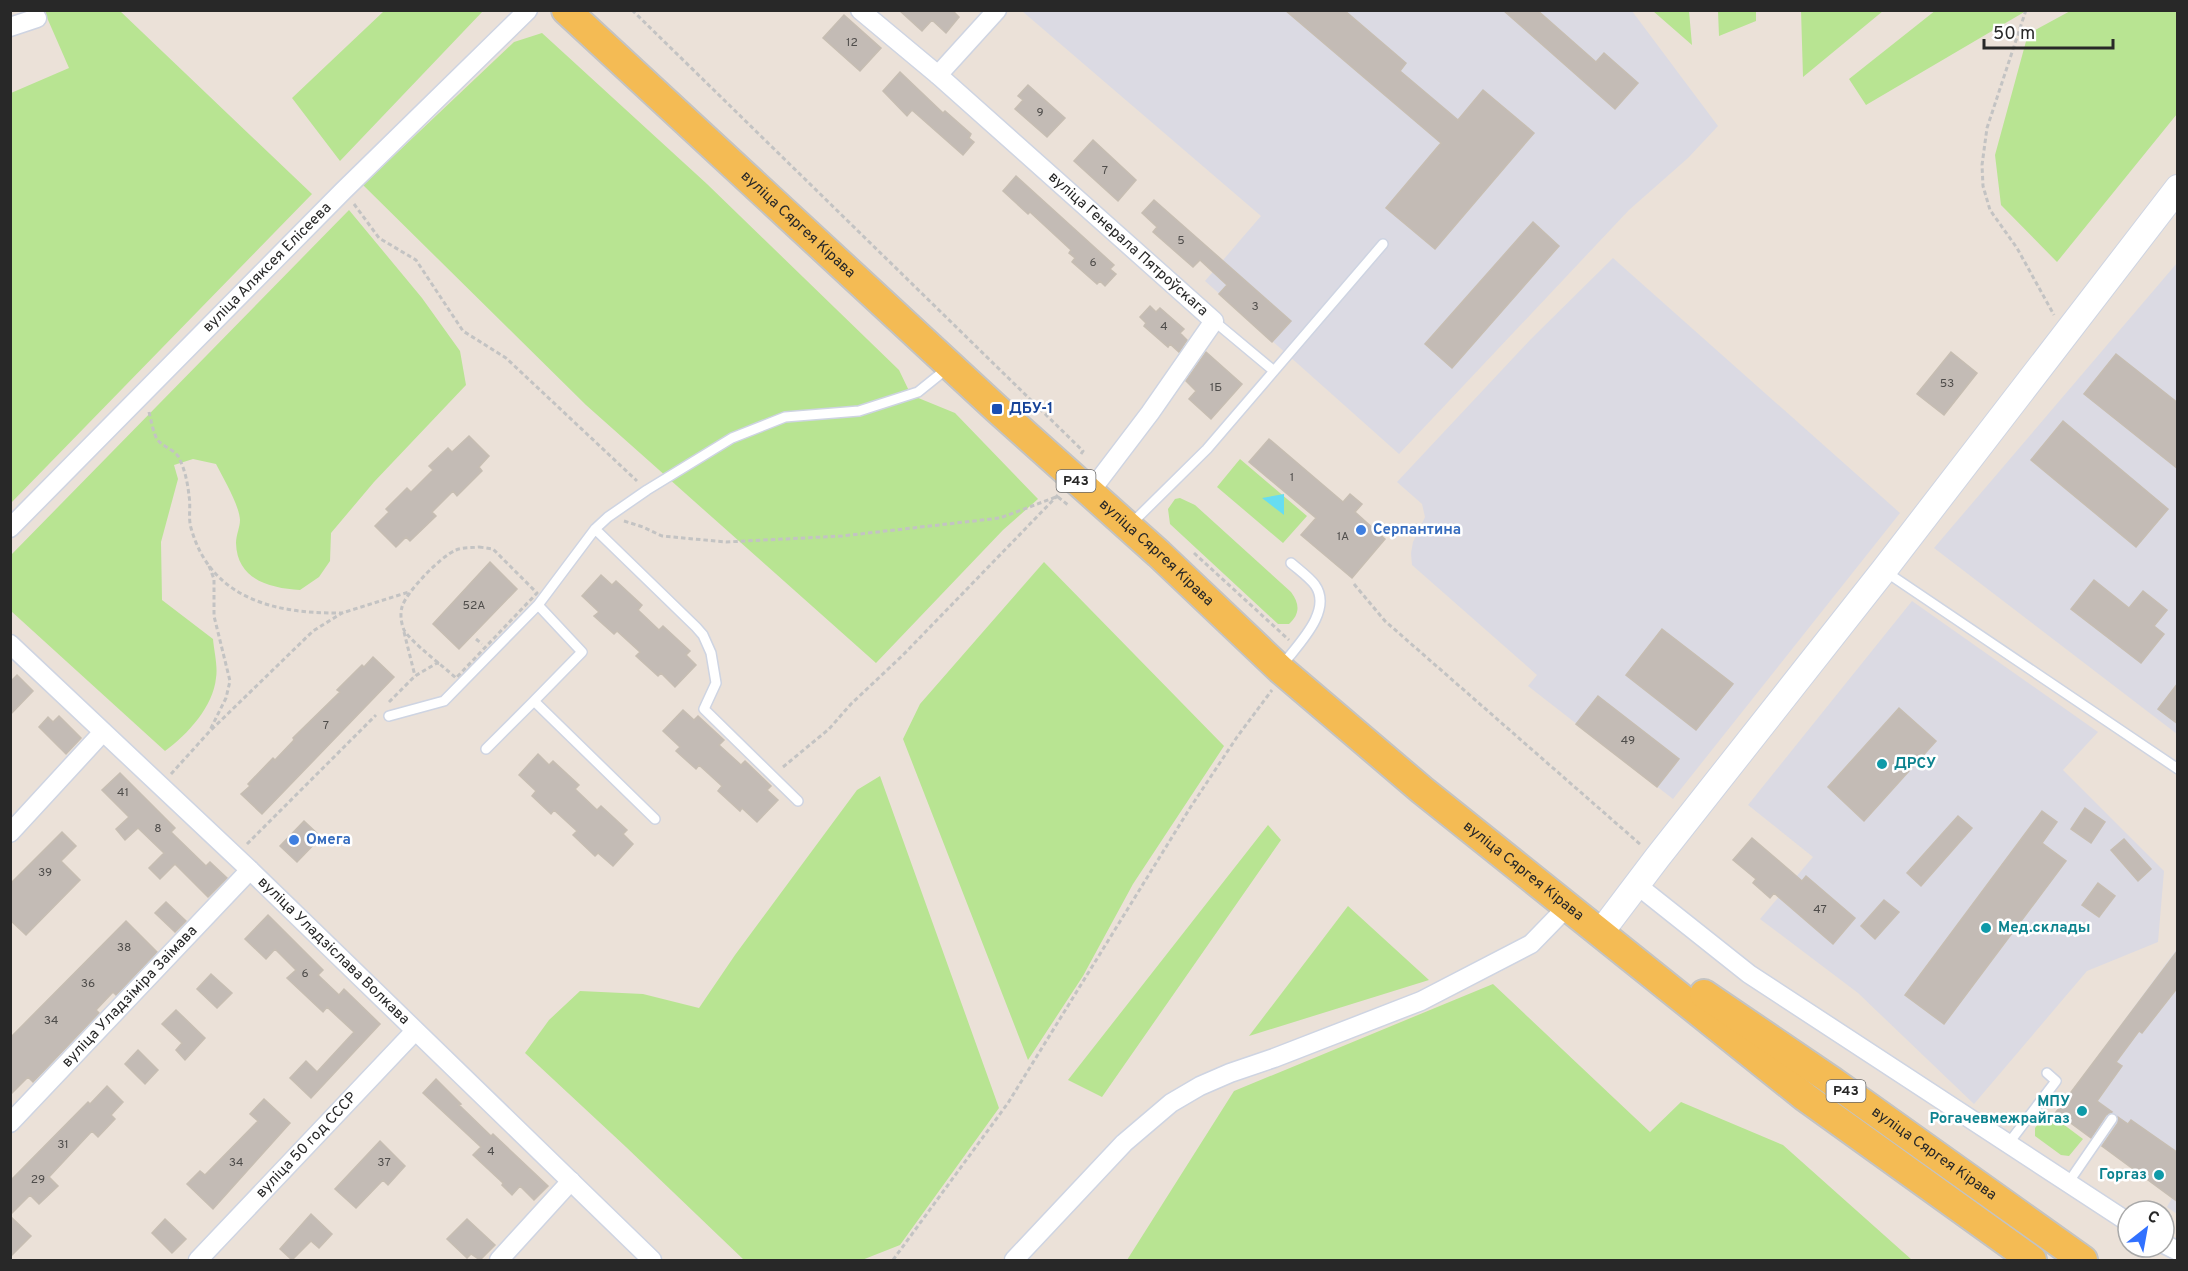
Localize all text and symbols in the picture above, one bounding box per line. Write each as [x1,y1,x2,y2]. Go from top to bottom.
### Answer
scale bar [1984,12,2113,50]
text: 50 m [1993,23,2035,46]
house number: 12 [846,35,858,51]
house number: 9 [1036,105,1044,121]
house number: 7 [1102,163,1108,179]
street label: вуліца Сяргея Кірава [737,167,859,282]
street label: вуліца Генерала Пятроўскага [1044,168,1212,321]
street label: вуліца Аляксея Елісеева [199,199,336,337]
house number: 5 [1177,233,1185,249]
house number: 6 [1089,255,1097,271]
house number: 3 [1251,299,1259,315]
house number: 4 [1160,319,1168,335]
house number: 53 [1940,376,1954,392]
house number: 1Б [1210,380,1222,396]
place label: ДБУ-1 [1009,400,1053,419]
marker: ДБУ-1 [990,402,1004,416]
road number: Р43 [1056,470,1096,492]
house number: 1 [1290,470,1294,486]
street label: вуліца Сяргея Кірава [1095,495,1218,610]
place label: Серпантина [1373,521,1461,540]
marker: Серпантина [1354,523,1368,537]
house number: 1А [1337,529,1349,545]
house number: 52А [463,598,485,614]
house number: 7 [323,718,329,734]
house number: 49 [1621,733,1635,749]
place label: ДРСУ [1894,755,1936,774]
marker: ДРСУ [1875,757,1889,771]
house number: 41 [117,785,129,801]
street label: вуліца Сяргея Кірава [1459,817,1587,925]
house number: 8 [154,821,162,837]
place label: Омега [306,831,351,850]
marker: Омега [287,833,301,847]
house number: 39 [38,865,52,881]
street label: вуліца Уладзіслава Волкава [254,873,413,1029]
house number: 47 [1813,902,1827,918]
place label: Мед.склады [1998,919,2090,938]
marker: Мед.склады [1979,921,1993,935]
street label: вуліца Уладзіміра Заімава [58,922,202,1072]
house number: 38 [117,940,131,956]
house number: 6 [301,966,309,982]
house number: 36 [81,976,95,992]
house number: 34 [44,1013,58,1029]
road number: Р43 [1826,1080,1866,1102]
street label: вуліца 50 год СССР [252,1088,361,1202]
place label: МПУ Рогачевмежрайгаз [1929,1093,2070,1129]
street label: вуліца Сяргея Кірава [1868,1103,2000,1205]
marker: МПУ Рогачевмежрайгаз [2075,1104,2089,1118]
house number: 31 [57,1137,69,1153]
house number: 4 [487,1144,495,1160]
house number: 34 [229,1155,243,1171]
house number: 37 [377,1155,391,1171]
place label: Горгаз [2099,1166,2147,1185]
marker: Горгаз [2152,1168,2166,1182]
house number: 29 [31,1172,45,1188]
north arrow [2116,1199,2176,1259]
text: С [2143,1207,2162,1229]

